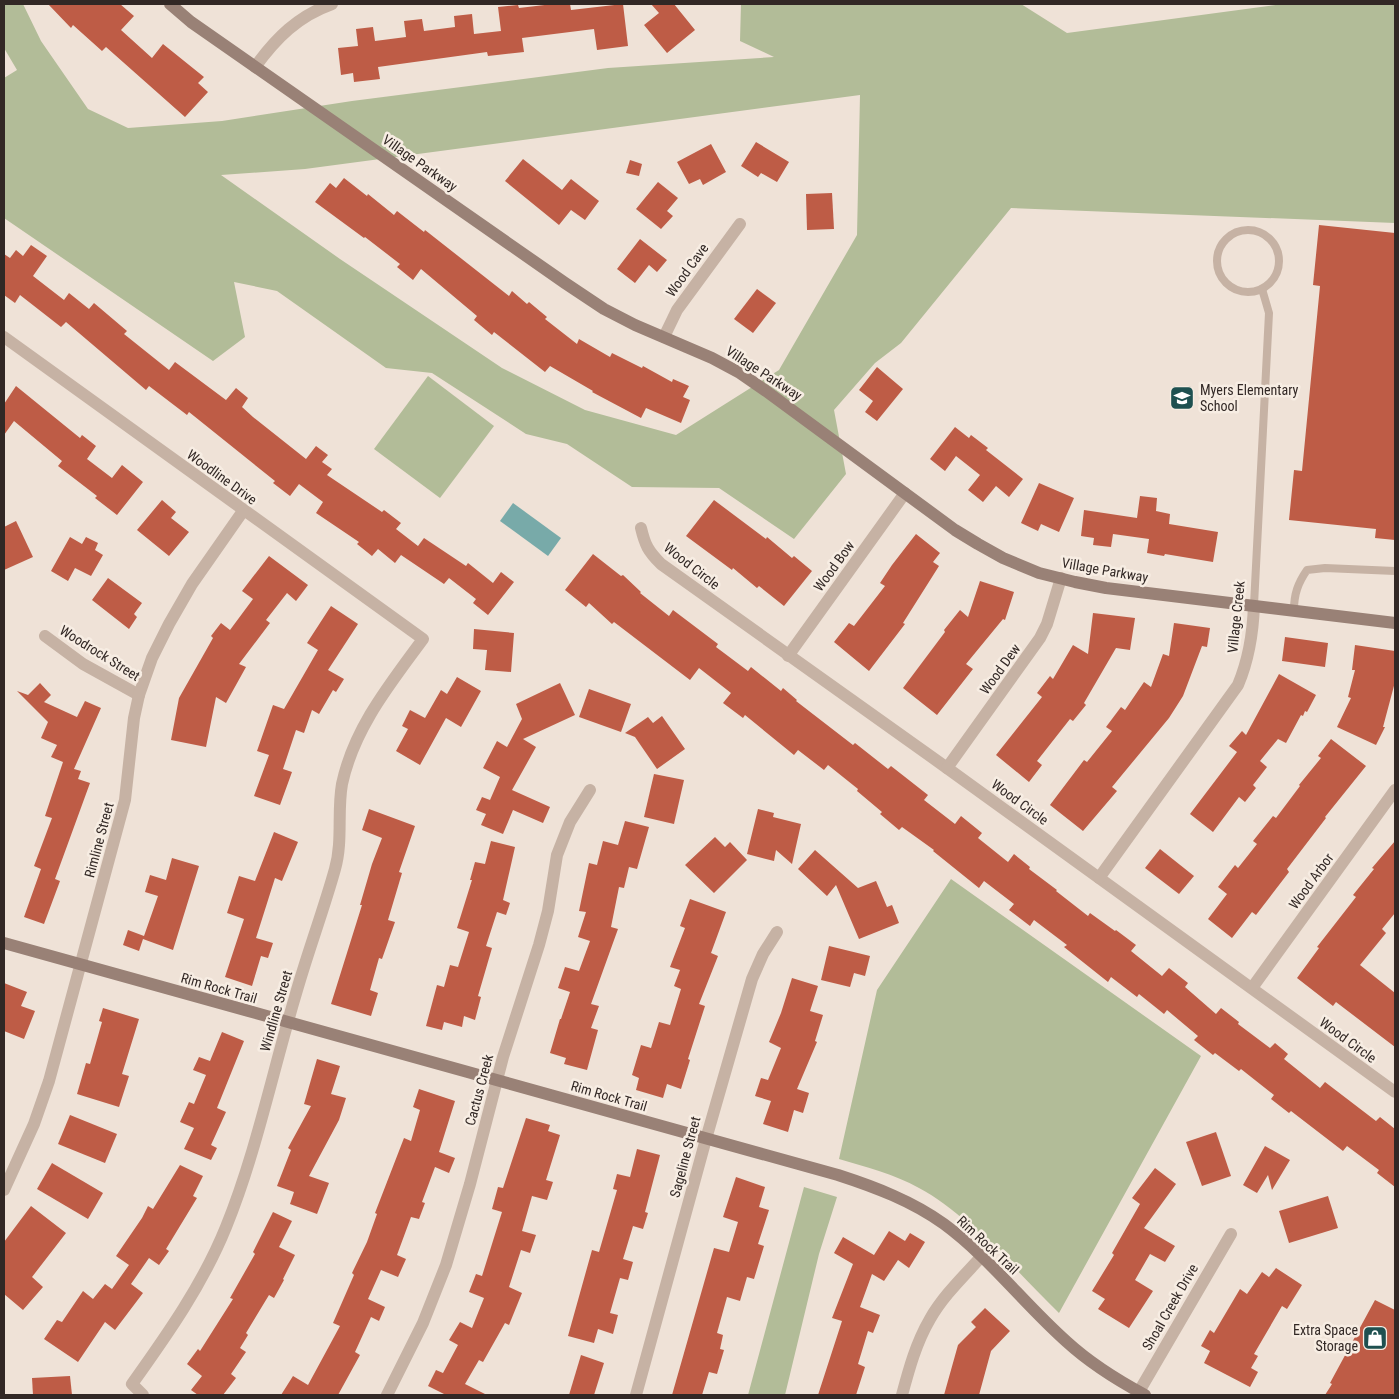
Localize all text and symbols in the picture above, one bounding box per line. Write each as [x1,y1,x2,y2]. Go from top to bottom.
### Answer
street label: Village Parkway [380,131,461,195]
street label: Wood Cave [662,240,712,300]
street label: Village Parkway [723,342,805,404]
place label: Myers Elementary School [1200,382,1299,414]
school or university icon: Myers Elementary School [1169,385,1195,411]
street label: Woodline Drive [184,446,260,508]
street label: Wood Bow [810,538,858,594]
street label: Wood Circle [661,539,723,593]
street label: Village Parkway [1061,555,1150,585]
street label: Village Creek [1224,579,1248,654]
street label: Woodrock Street [57,622,143,684]
street label: Wood Dew [976,641,1024,697]
street label: Wood Circle [989,776,1052,828]
street label: Rimline Street [81,801,117,879]
street label: Wood Arbor [1285,850,1337,912]
street label: Rim Rock Trail [179,969,259,1007]
street label: Windline Street [257,969,295,1053]
street label: Wood Circle [1317,1014,1380,1066]
street label: Cactus Creek [462,1052,496,1127]
street label: Rim Rock Trail [569,1077,649,1115]
street label: Sageline Street [667,1115,703,1199]
street label: Rim Rock Trail [954,1212,1022,1278]
street label: Shoal Creek Drive [1139,1261,1201,1353]
place label: Extra Space Storage [1293,1322,1358,1354]
shop icon: Extra Space Storage [1362,1325,1388,1351]

